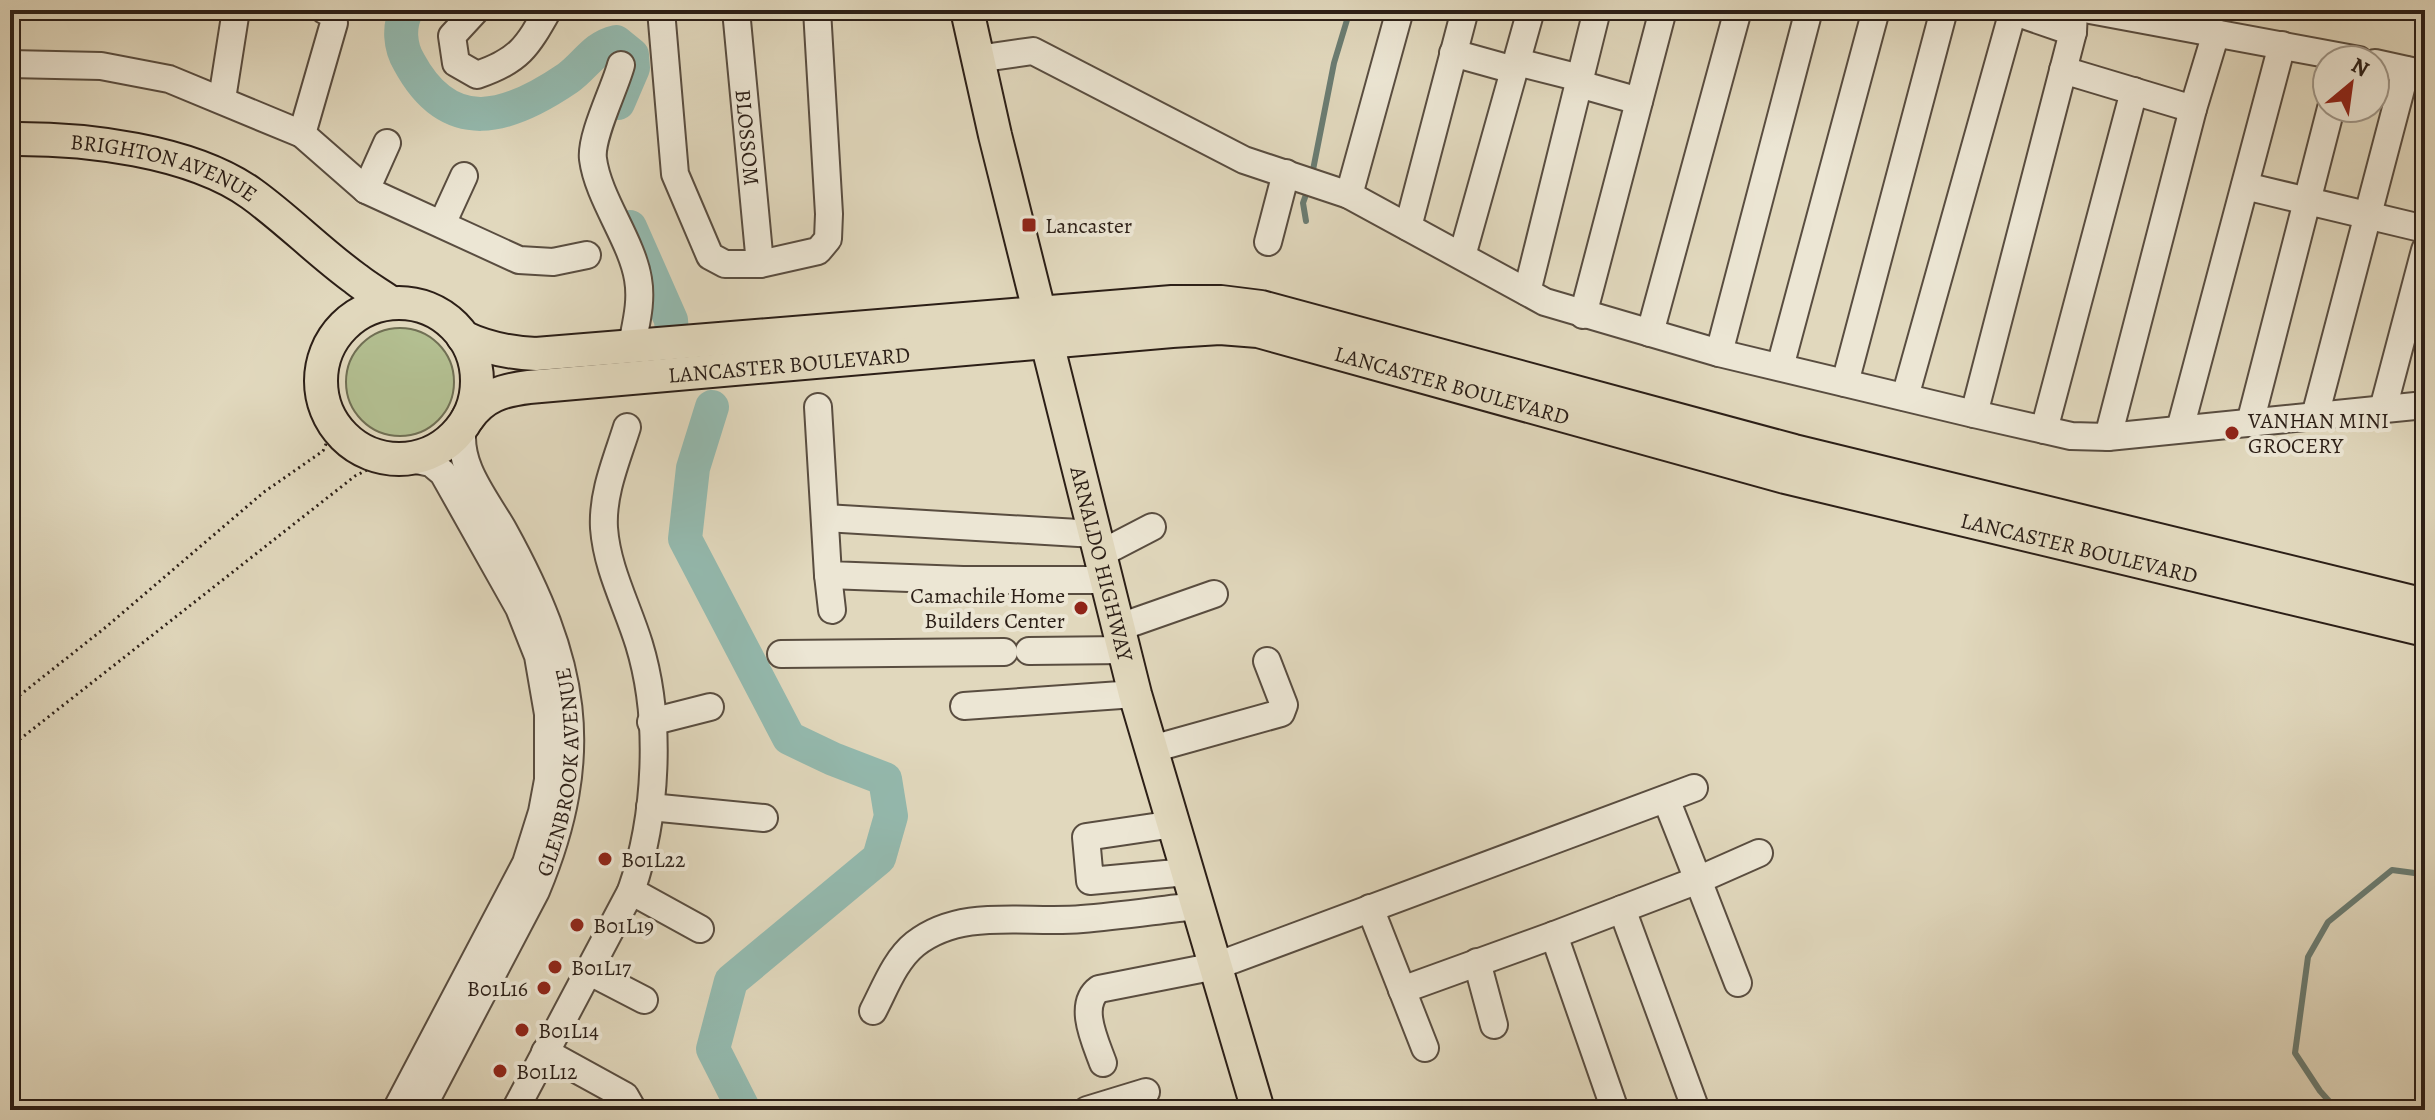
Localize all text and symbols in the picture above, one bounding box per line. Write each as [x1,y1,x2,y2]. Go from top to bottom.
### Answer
north arrow [2311,44,2391,124]
text: N [2346,50,2374,84]
street label: BLOSSOM [728,88,767,187]
street label: BRIGHTON AVENUE [69,127,263,209]
place label: Lancaster [1045,211,1132,241]
marker: Lancaster [1020,216,1038,234]
street label: LANCASTER BOULEVARD [1331,339,1573,433]
street label: LANCASTER BOULEVARD [667,340,911,391]
place label: VANHAN MINI GROCERY [2247,406,2389,461]
marker: VANHAN MINI GROCERY [2223,424,2241,442]
street label: ARNALDO HIGHWAY [1062,462,1140,666]
street label: LANCASTER BOULEVARD [1957,505,2201,591]
place label: Camachile Home Builders Center [910,581,1065,636]
marker: Camachile Home Builders Center [1072,599,1090,617]
street label: GLENBROOK AVENUE [529,665,586,881]
place label: B01L22 [621,845,685,875]
marker: B01L22 [596,850,614,868]
place label: B01L19 [593,911,654,941]
marker: B01L19 [568,916,586,934]
place label: B01L17 [571,953,632,983]
marker: B01L17 [546,958,564,976]
place label: B01L16 [467,974,528,1004]
marker: B01L16 [535,979,553,997]
place label: B01L14 [538,1016,599,1046]
marker: B01L14 [513,1021,531,1039]
place label: B01L12 [516,1057,578,1087]
marker: B01L12 [491,1062,509,1080]

